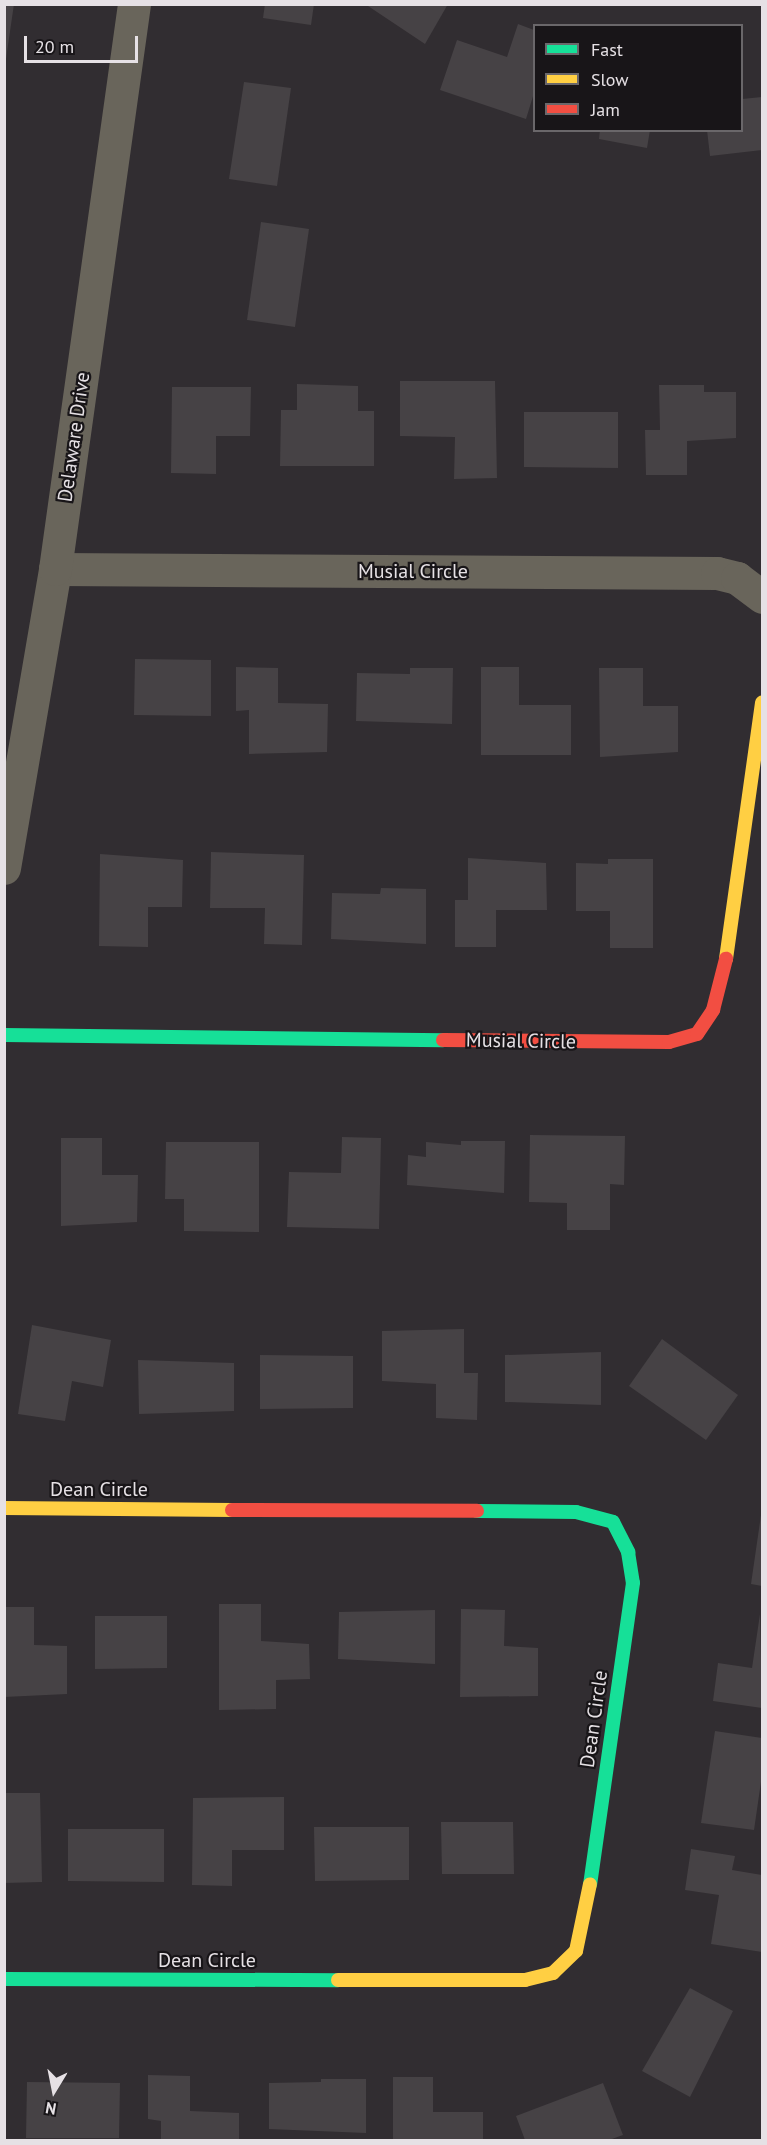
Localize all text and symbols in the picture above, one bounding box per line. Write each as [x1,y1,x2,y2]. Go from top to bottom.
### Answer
scale bar [27,24,141,62]
legend [533,24,743,132]
text: 20 m [35,35,74,58]
text: Fast [591,38,623,61]
text: Slow [591,68,629,91]
text: Jam [591,98,620,121]
street label: Delaware Drive [53,371,95,503]
street label: Musial Circle [358,559,468,583]
street label: Musial Circle [466,1028,576,1054]
street label: Dean Circle [50,1477,148,1501]
street label: Dean Circle [575,1669,613,1769]
street label: Dean Circle [158,1948,256,1972]
north arrow [24,2061,84,2121]
text: N [44,2098,58,2119]

